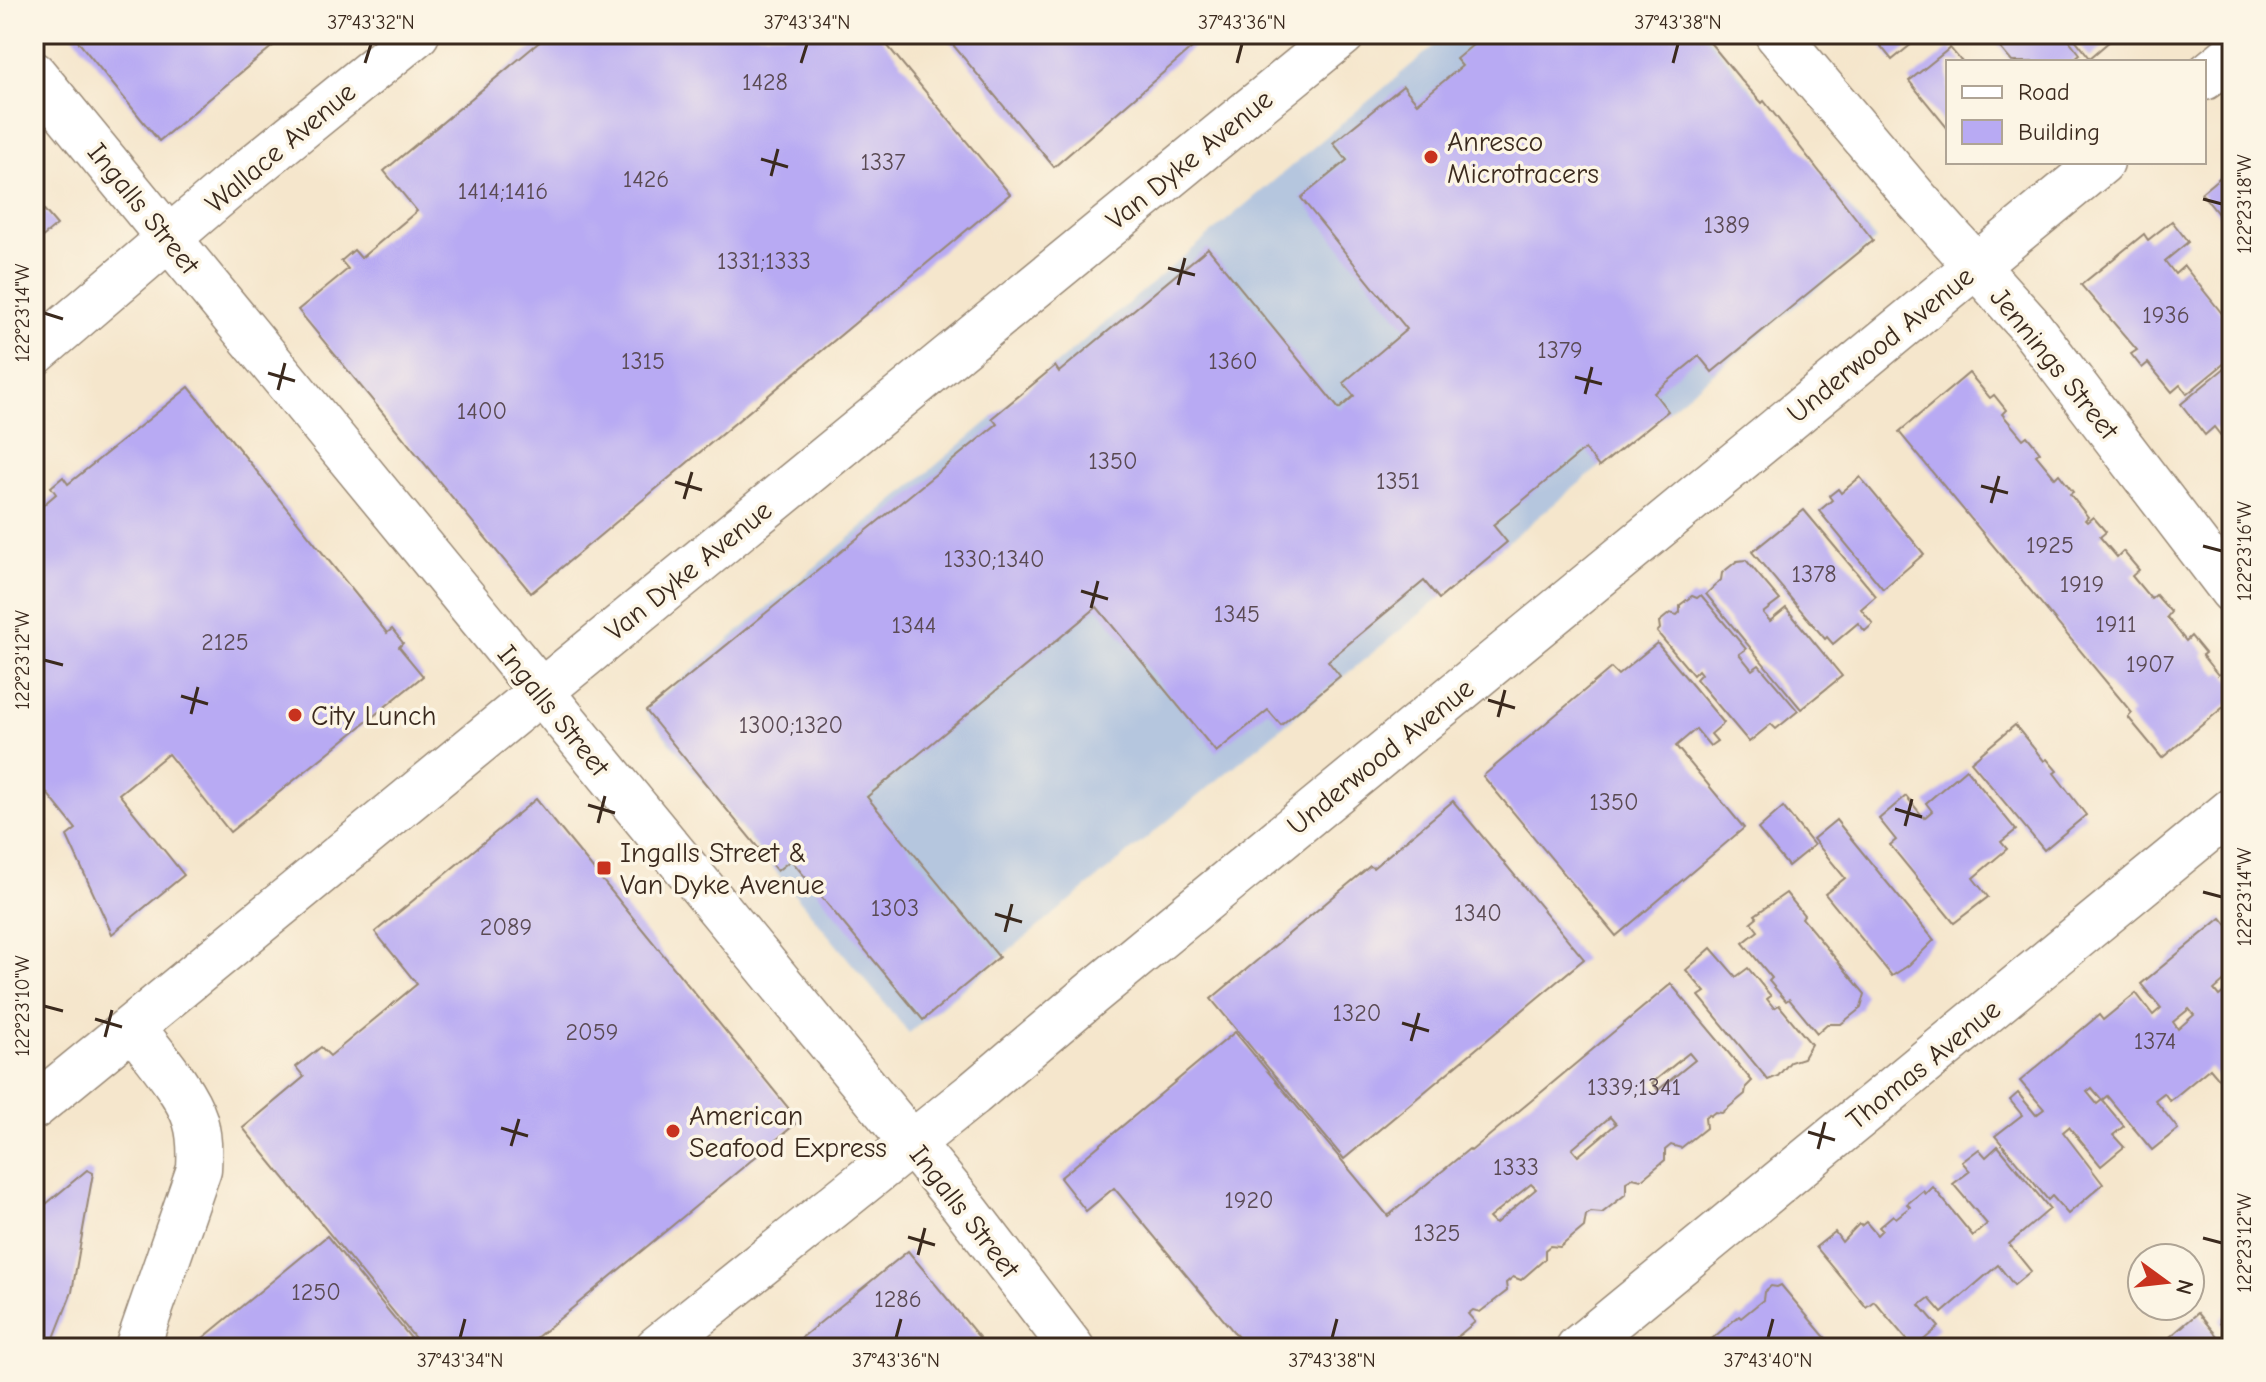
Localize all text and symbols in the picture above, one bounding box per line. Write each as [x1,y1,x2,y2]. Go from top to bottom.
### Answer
text: 37°43'32"N [327,11,415,34]
text: 37°43'34"N [764,11,850,34]
text: 37°43'36"N [1198,11,1286,34]
text: 37°43'38"N [1634,11,1722,34]
legend [1946,60,2206,164]
house number: 1428 [742,68,788,96]
street label: Wallace Avenue [199,76,362,220]
text: Road [2018,78,2070,106]
street label: Van Dyke Avenue [1100,83,1279,237]
text: Building [2018,118,2100,146]
place label: Anresco Microtracers [1447,126,1599,190]
street label: Ingalls Street [81,137,206,281]
house number: 1337 [860,148,906,176]
marker: Anresco Microtracers [1422,148,1440,166]
text: 122°23'18"W [2233,154,2256,254]
house number: 1426 [623,165,669,193]
house number: 1414;1416 [458,177,548,205]
house number: 1389 [1704,211,1750,239]
house number: 1331;1333 [717,247,811,275]
street label: Underwood Avenue [1781,260,1980,430]
text: 122°23'14"W [11,263,34,362]
street label: Jennings Street [1983,281,2126,447]
house number: 1936 [2142,301,2190,329]
house number: 1379 [1537,336,1583,364]
house number: 1315 [621,347,665,375]
house number: 1360 [1208,347,1258,375]
house number: 1400 [457,397,507,425]
house number: 1350 [1088,447,1138,475]
house number: 1351 [1376,467,1420,495]
street label: Van Dyke Avenue [599,494,778,648]
text: 122°23'16"W [2233,500,2256,601]
house number: 1925 [2026,531,2074,559]
house number: 1330;1340 [943,545,1045,573]
house number: 1378 [1791,560,1837,588]
house number: 1919 [2060,570,2104,598]
house number: 1345 [1214,600,1260,628]
text: 122°23'12"W [11,610,34,710]
house number: 1911 [2095,610,2137,638]
house number: 1344 [892,611,936,639]
house number: 2125 [201,628,249,656]
street label: Ingalls Street [491,639,616,783]
house number: 1907 [2126,650,2174,678]
street label: Underwood Avenue [1281,672,1480,842]
place label: City Lunch [311,700,436,732]
marker: City Lunch [286,706,304,724]
house number: 1300;1320 [739,711,843,739]
house number: 1350 [1589,788,1639,816]
place label: Ingalls Street & Van Dyke Avenue [620,837,824,901]
text: 122°23'14"W [2233,847,2256,946]
marker: Ingalls Street & Van Dyke Avenue [595,859,613,877]
house number: 1303 [871,894,919,922]
house number: 1340 [1454,899,1502,927]
house number: 2089 [480,913,532,941]
text: 122°23'10"W [11,955,34,1057]
street label: Thomas Avenue [1840,993,2007,1136]
house number: 1320 [1333,999,1381,1027]
house number: 2059 [566,1018,618,1046]
house number: 1374 [2134,1027,2176,1055]
house number: 1339;1341 [1587,1073,1681,1101]
place label: American Seafood Express [689,1100,887,1164]
marker: American Seafood Express [664,1122,682,1140]
street label: Ingalls Street [903,1139,1026,1285]
house number: 1333 [1493,1153,1539,1181]
house number: 1920 [1224,1186,1274,1214]
text: 122°23'12"W [2233,1193,2256,1293]
house number: 1325 [1413,1219,1461,1247]
north arrow [2126,1242,2206,1322]
text: N [2170,1277,2199,1297]
house number: 1250 [291,1278,341,1306]
house number: 1286 [874,1285,922,1313]
text: 37°43'34"N [417,1349,503,1372]
text: 37°43'36"N [852,1349,940,1372]
text: 37°43'38"N [1288,1349,1376,1372]
text: 37°43'40"N [1724,1349,1812,1372]

